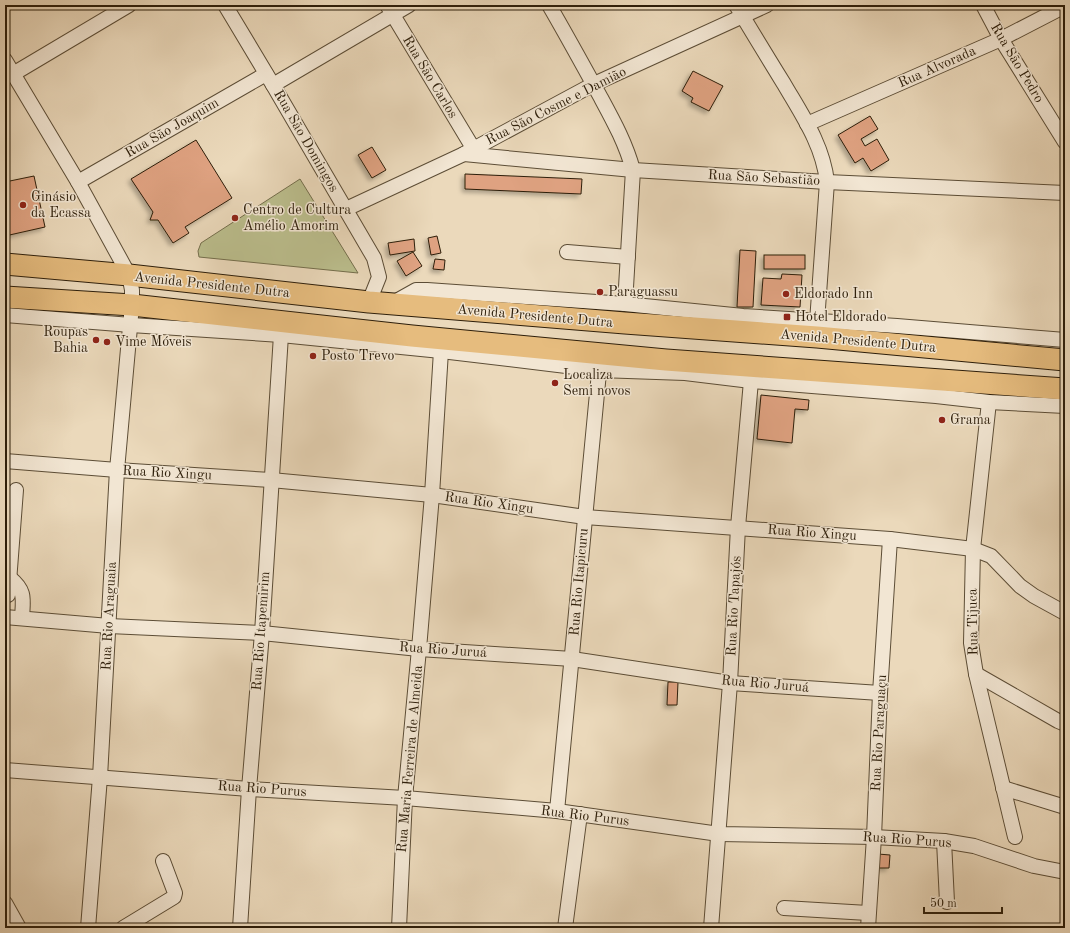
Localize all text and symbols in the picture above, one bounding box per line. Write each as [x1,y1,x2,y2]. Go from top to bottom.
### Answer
street label: Rua São Pedro [988,21,1046,105]
street label: Rua São Carlos [400,33,460,121]
street label: Rua Alvorada [896,44,978,90]
street label: Rua São Cosme e Damião [483,64,629,148]
street label: Rua São Domingos [271,87,341,195]
street label: Rua São Joaquim [123,96,221,160]
street label: Rua São Sebastião [707,168,821,188]
place label: Ginásio da Ecassa [31,190,91,220]
marker: Ginásio da Ecassa [18,200,28,210]
place label: Centro de Cultura Amélio Amorim [243,203,351,233]
marker: Centro de Cultura Amélio Amorim [230,213,240,223]
street label: Avenida Presidente Dutra [133,270,291,300]
place label: Paraguassu [608,285,679,299]
marker: Paraguassu [595,287,605,297]
place label: Eldorado Inn [794,287,874,301]
marker: Eldorado Inn [781,289,791,299]
street label: Avenida Presidente Dutra [456,302,614,330]
place label: Hotel Eldorado [795,310,887,324]
marker: Hotel Eldorado [782,312,792,322]
place label: Roupas Bahia [43,325,88,355]
street label: Avenida Presidente Dutra [779,327,937,355]
marker: Roupas Bahia [91,335,101,345]
place label: Vime Móveis [115,335,192,349]
marker: Vime Móveis [102,337,112,347]
place label: Posto Trevo [321,349,394,363]
marker: Posto Trevo [308,351,318,361]
place label: Localiza Semi novos [563,368,631,398]
marker: Localiza Semi novos [550,378,560,388]
place label: Grama [950,413,991,427]
marker: Grama [937,415,947,425]
street label: Rua Rio Xingu [122,464,213,482]
street label: Rua Rio Xingu [444,490,535,516]
street label: Rua Rio Xingu [767,523,858,543]
street label: Rua Rio Itapicuru [567,527,591,636]
street label: Rua Rio Tapajós [724,555,744,657]
street label: Rua Rio Araguaia [99,561,119,671]
street label: Rua Rio Itapemirim [250,571,272,691]
street label: Rua Tijuca [965,588,981,656]
street label: Rua Rio Juruá [399,640,488,660]
street label: Rua Maria Ferreira de Almeida [395,665,425,853]
street label: Rua Rio Juruá [720,673,810,695]
street label: Rua Rio Paraguaçu [869,674,889,792]
street label: Rua Rio Purus [217,779,307,799]
street label: Rua Rio Purus [540,804,630,828]
street label: Rua Rio Purus [862,830,952,850]
scale bar [924,889,1002,915]
text: 50 m [930,897,957,910]

